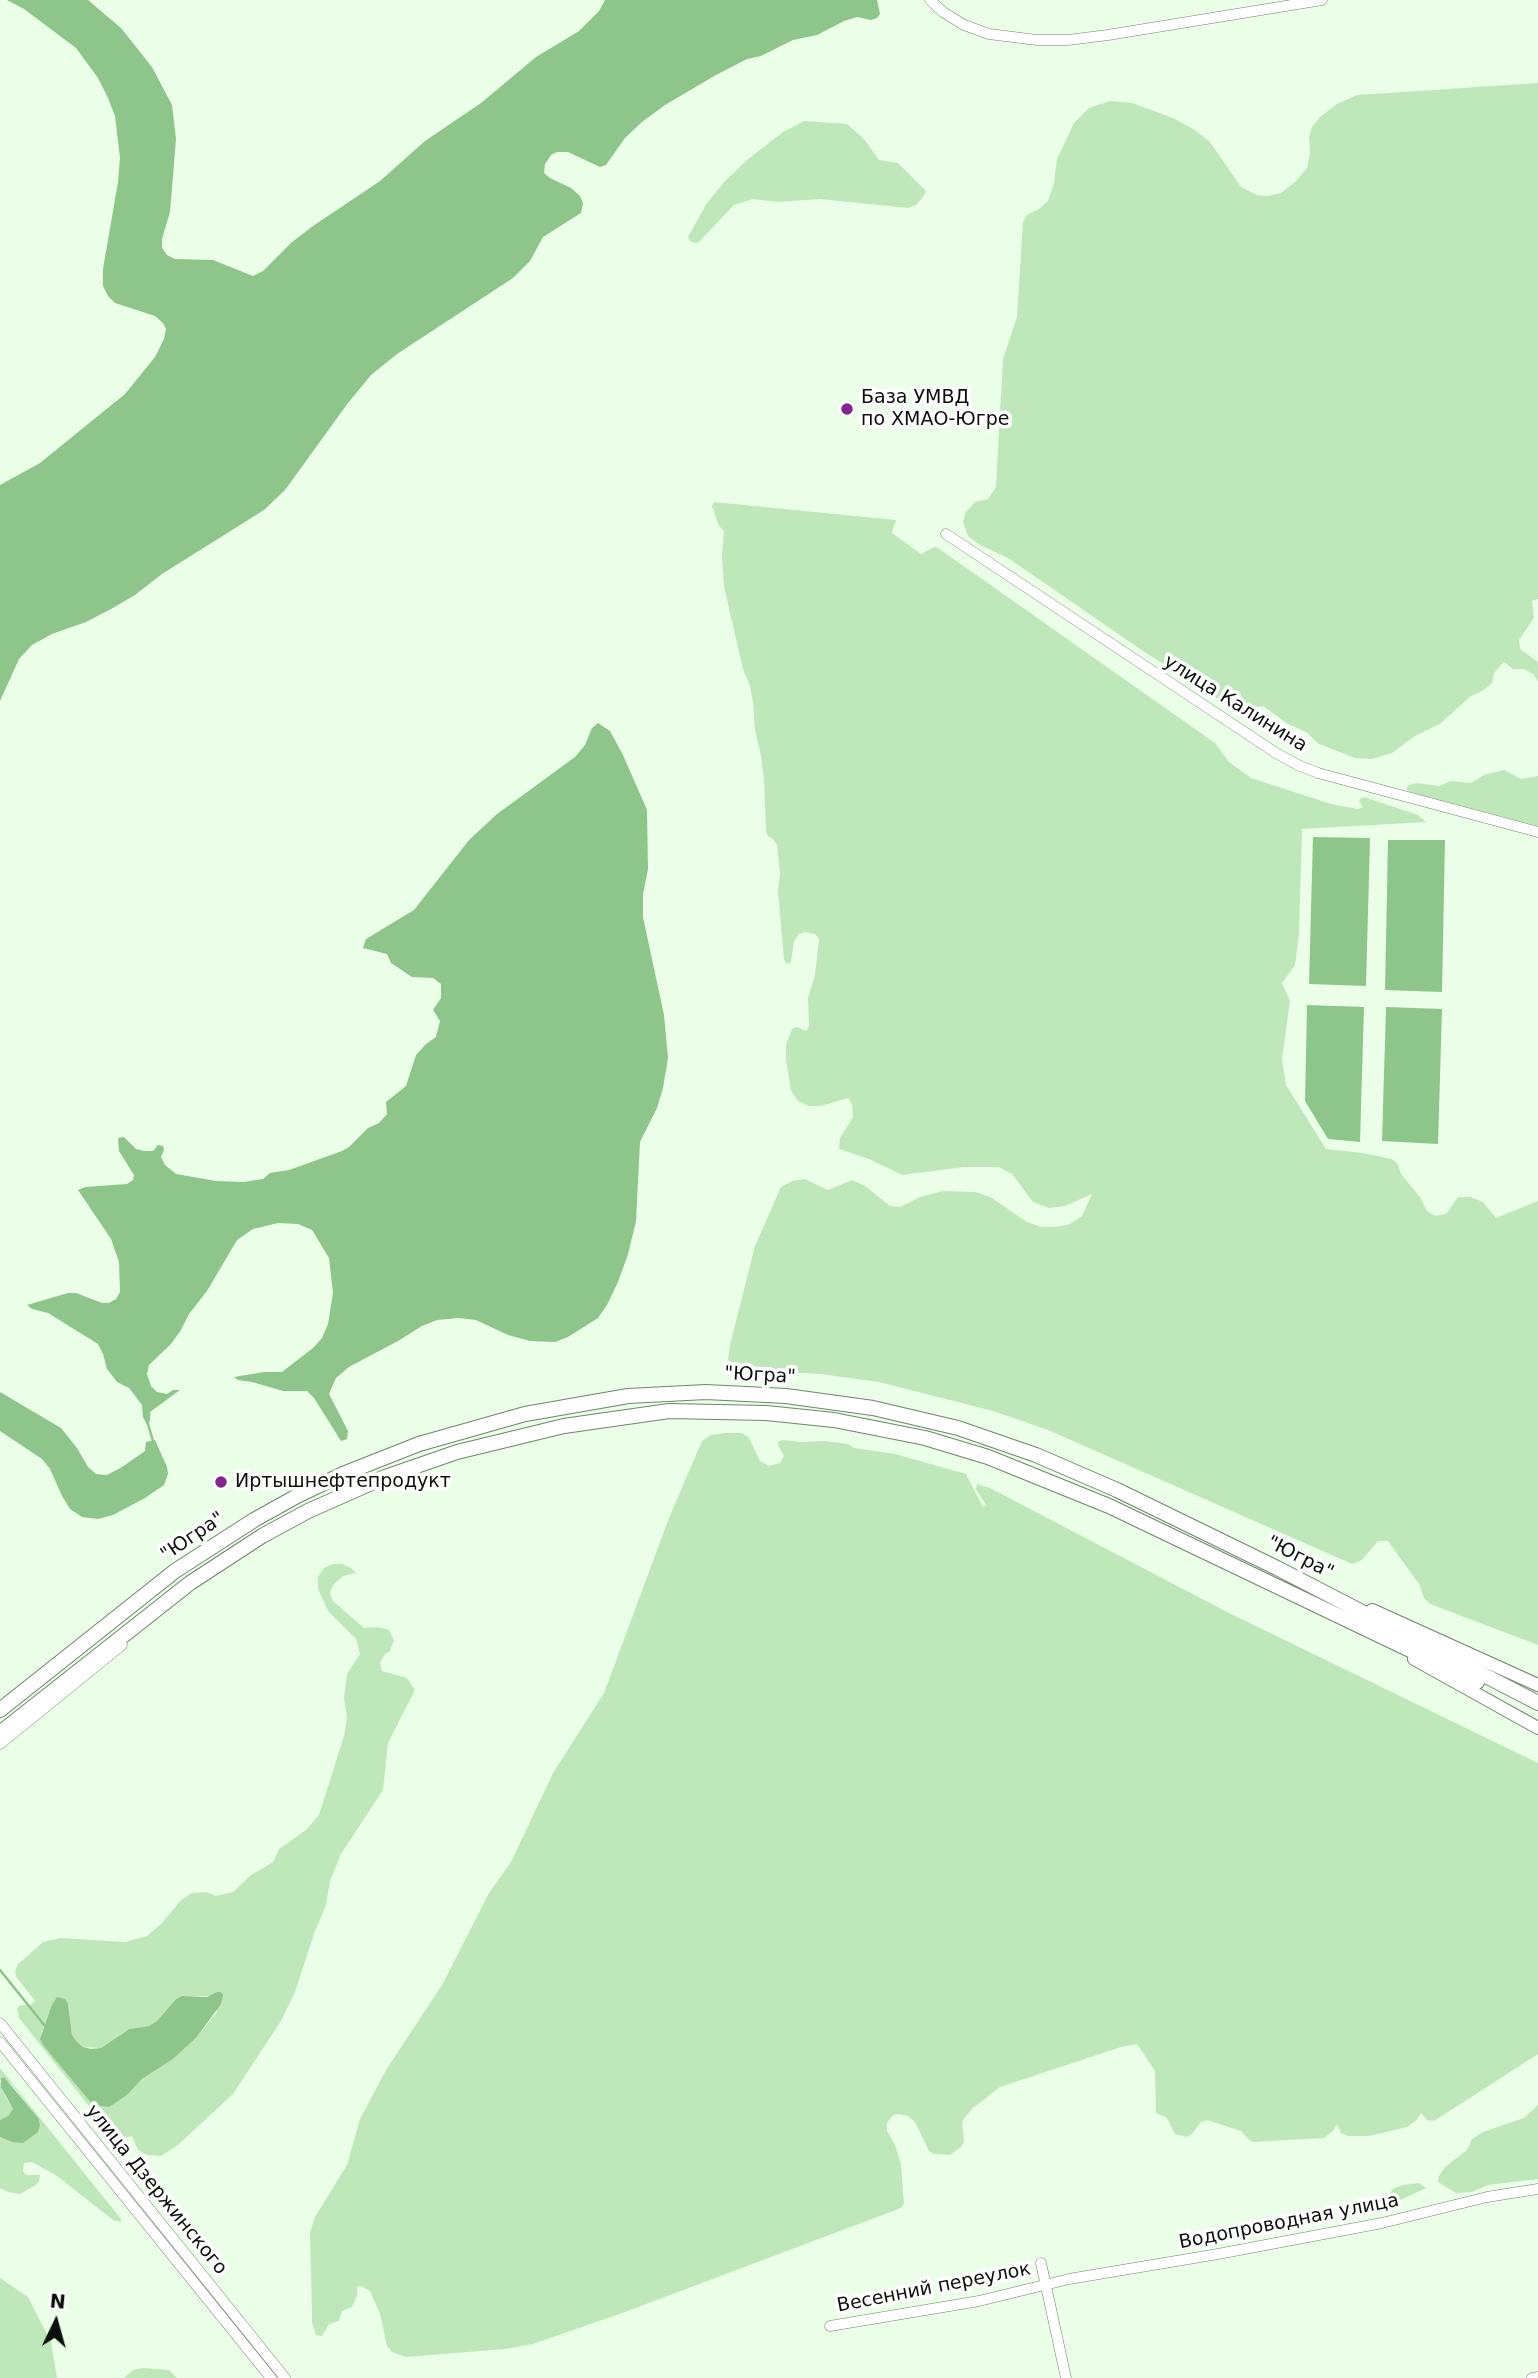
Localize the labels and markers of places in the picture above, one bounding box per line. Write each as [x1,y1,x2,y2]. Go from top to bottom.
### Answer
place label: База УМВД по ХМАО-Югре [861,387,1010,431]
marker: База УМВД по ХМАО-Югре [839,401,855,417]
place label: Иртышнефтепродукт [235,1471,451,1493]
marker: Иртышнефтепродукт [213,1474,229,1490]

